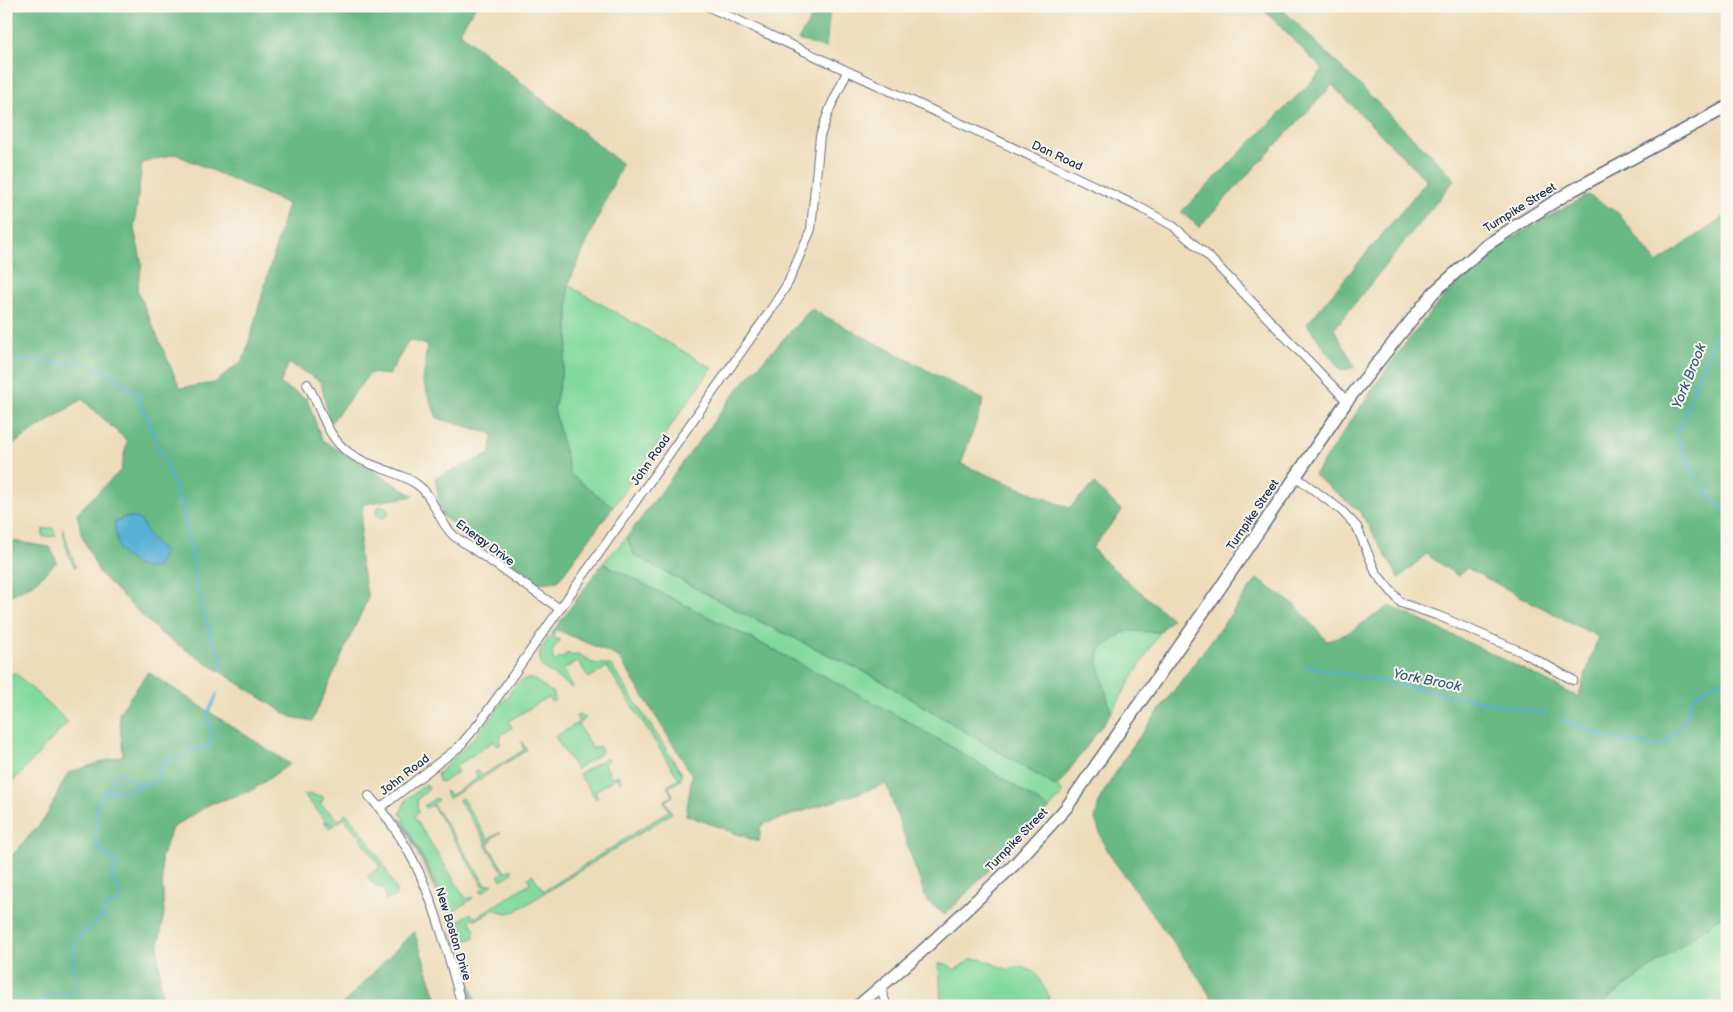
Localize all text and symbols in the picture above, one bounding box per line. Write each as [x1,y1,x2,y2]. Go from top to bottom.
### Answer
street label: Dan Road [1029,138,1085,174]
street label: Turnpike Street [1481,180,1559,236]
water label: York Brook [1668,340,1710,411]
street label: John Road [628,432,674,488]
street label: Turnpike Street [1224,476,1282,553]
street label: Energy Drive [453,517,517,569]
water label: York Brook [1392,665,1463,695]
street label: John Road [377,751,433,799]
street label: Turnpike Street [983,805,1051,875]
street label: New Boston Drive [432,886,474,982]

